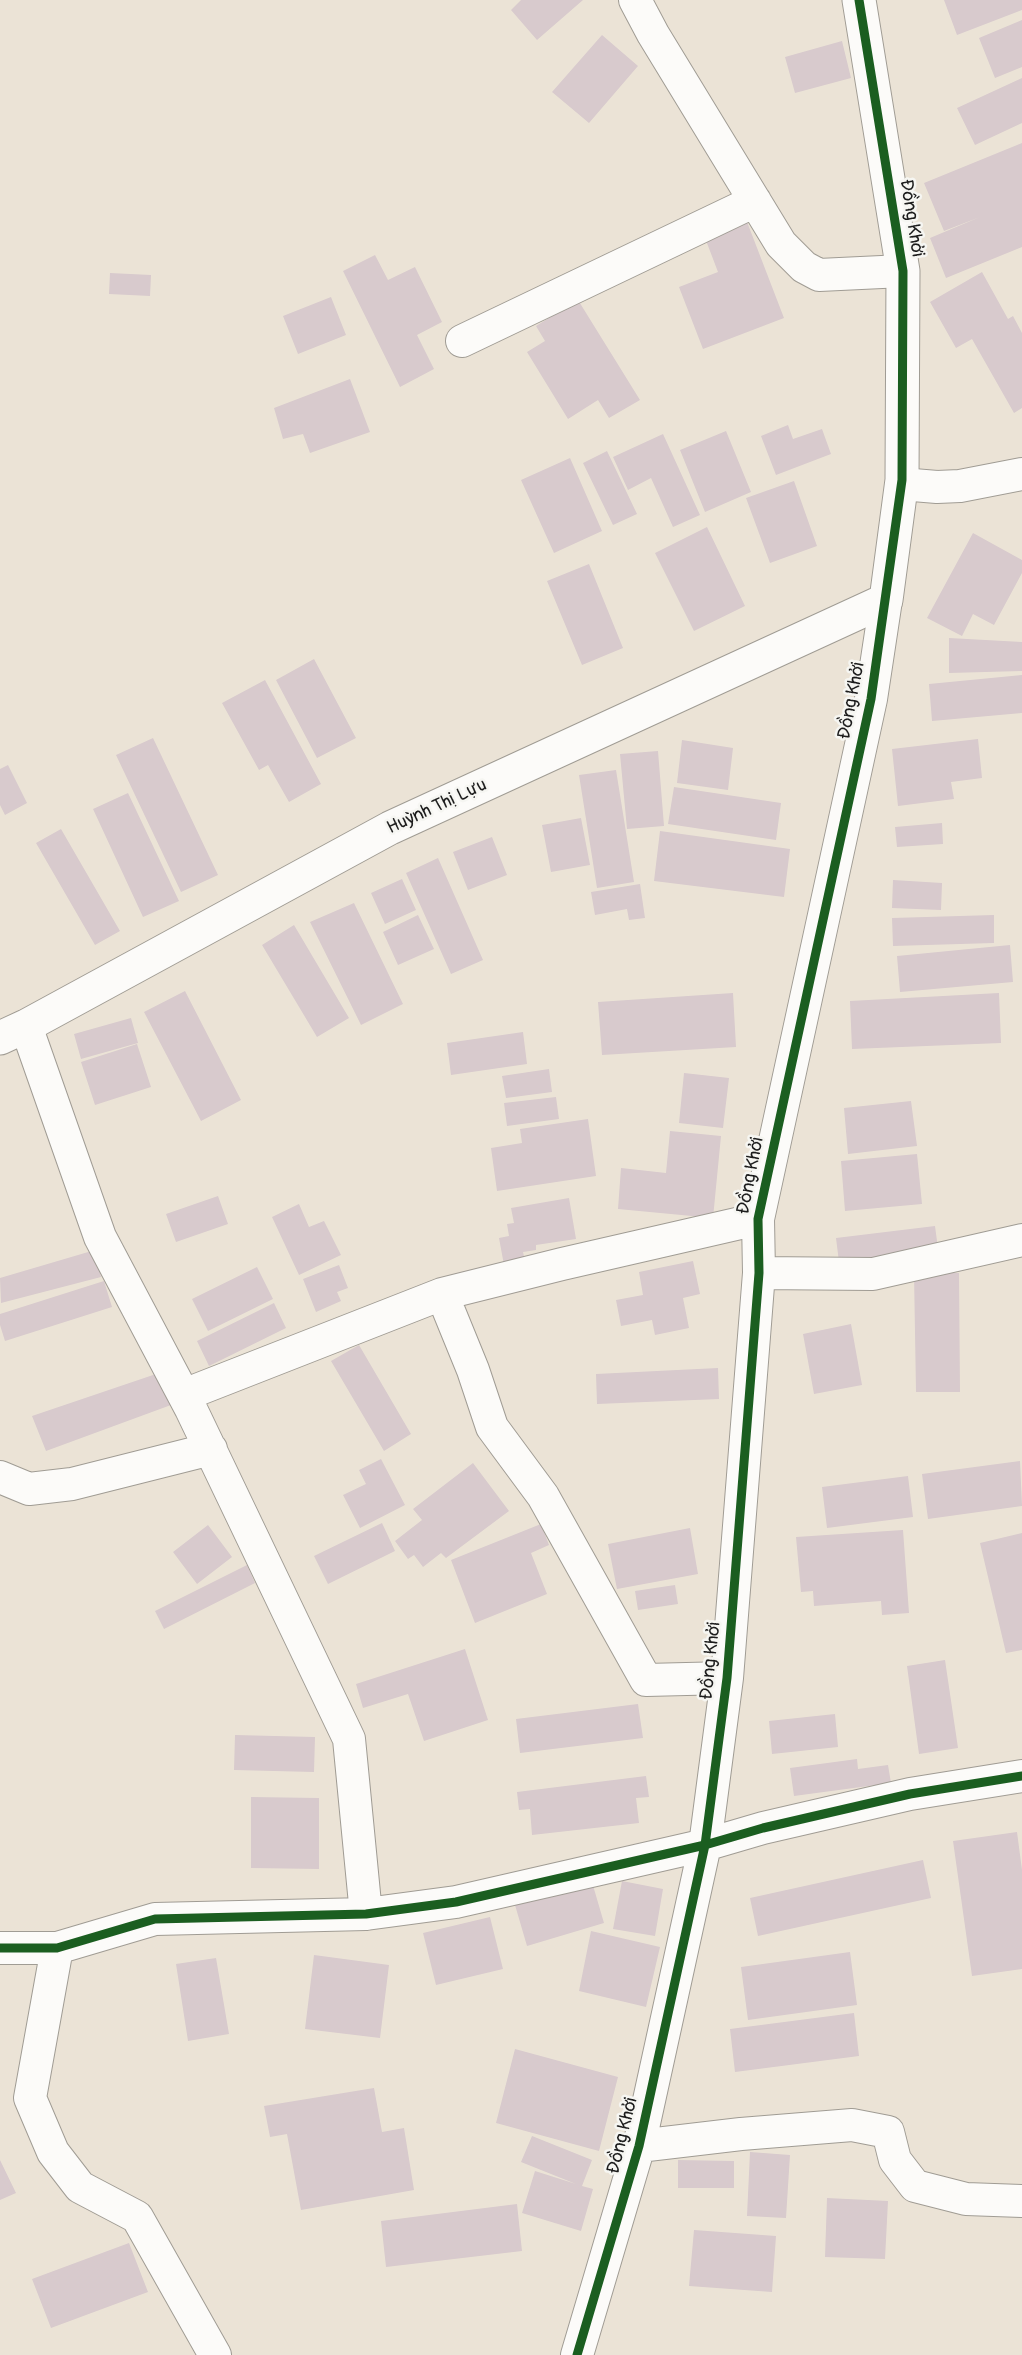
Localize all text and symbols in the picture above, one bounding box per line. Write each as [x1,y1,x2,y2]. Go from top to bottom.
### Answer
street label: Đồng Khởi [894,178,928,258]
street label: Đồng Khởi [834,661,870,741]
street label: Huỳnh Thị Lựu [384,774,490,840]
street label: Đồng Khởi [733,1136,769,1216]
street label: Đồng Khởi [696,1621,726,1701]
street label: Đồng Khởi [603,2096,643,2176]

